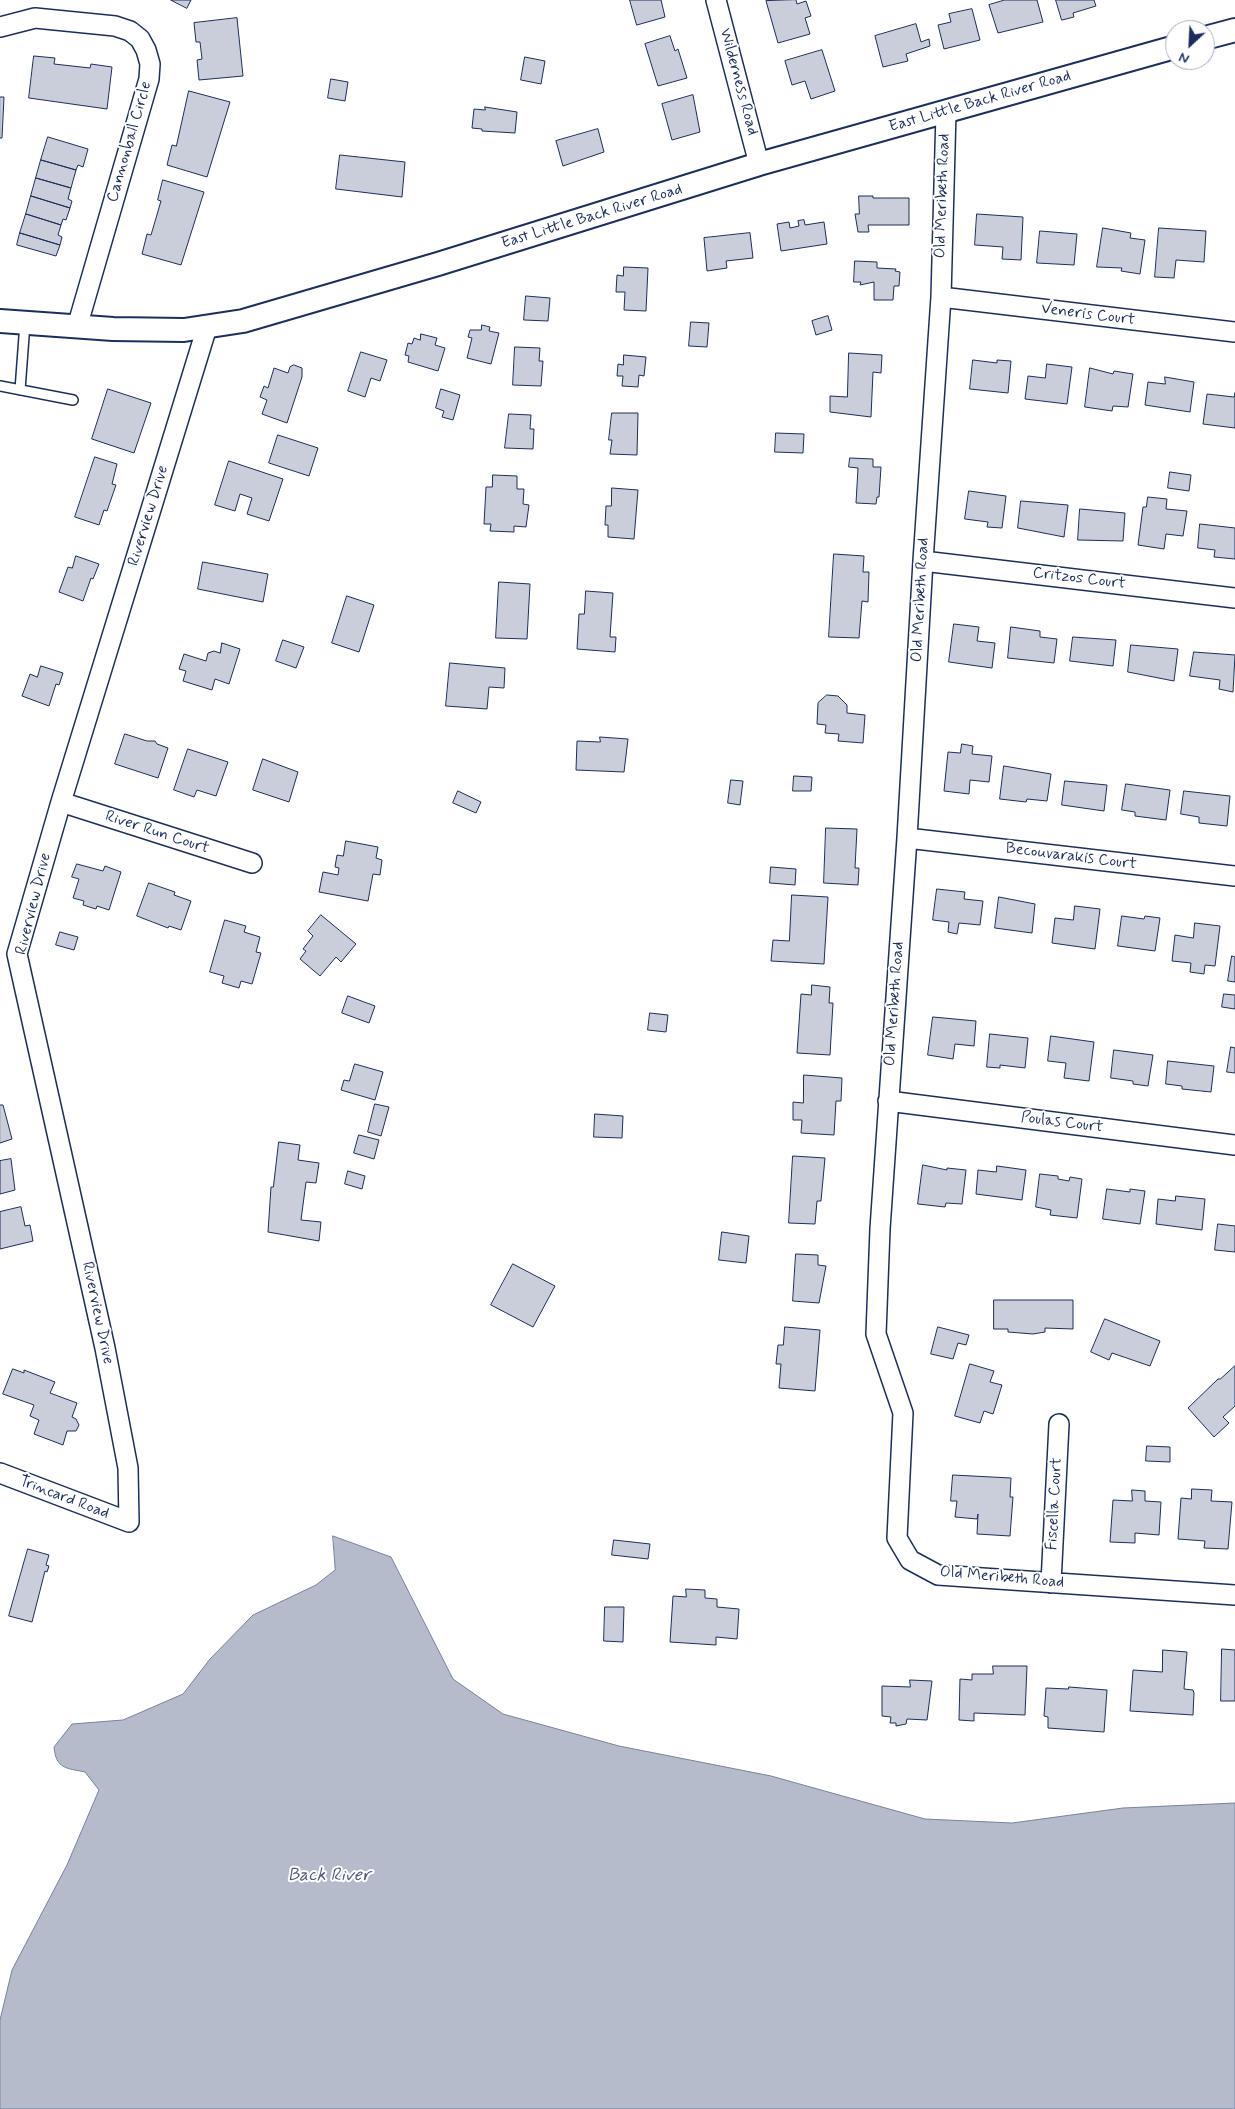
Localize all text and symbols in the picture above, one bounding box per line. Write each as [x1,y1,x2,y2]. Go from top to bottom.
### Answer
north arrow [1165,20,1215,70]
street label: Wilderness Road [714,26,762,138]
text: N [1176,48,1192,68]
street label: East Little Back River Road [887,67,1073,137]
street label: Cannonball Circle [104,79,156,205]
street label: Old Meribeth Road [931,133,955,259]
street label: East Little Back River Road [499,180,685,254]
street label: Veneris Court [1040,300,1136,330]
street label: Riverview Drive [125,463,173,569]
street label: Old Meribeth Road [908,537,934,663]
street label: Critzos Court [1031,564,1127,594]
street label: River Run Court [103,807,211,859]
street label: Becouvarakis Court [1005,839,1137,875]
street label: Riverview Drive [12,851,56,957]
street label: Old Meribeth Road [881,941,909,1067]
street label: Poulas Court [1020,1108,1104,1138]
street label: Riverview Drive [77,1260,117,1366]
street label: Fiscella Court [1043,1457,1067,1551]
street label: Trincard Road [16,1472,112,1524]
street label: Old Meribeth Road [939,1563,1065,1593]
water label: Back River [288,1865,370,1887]

